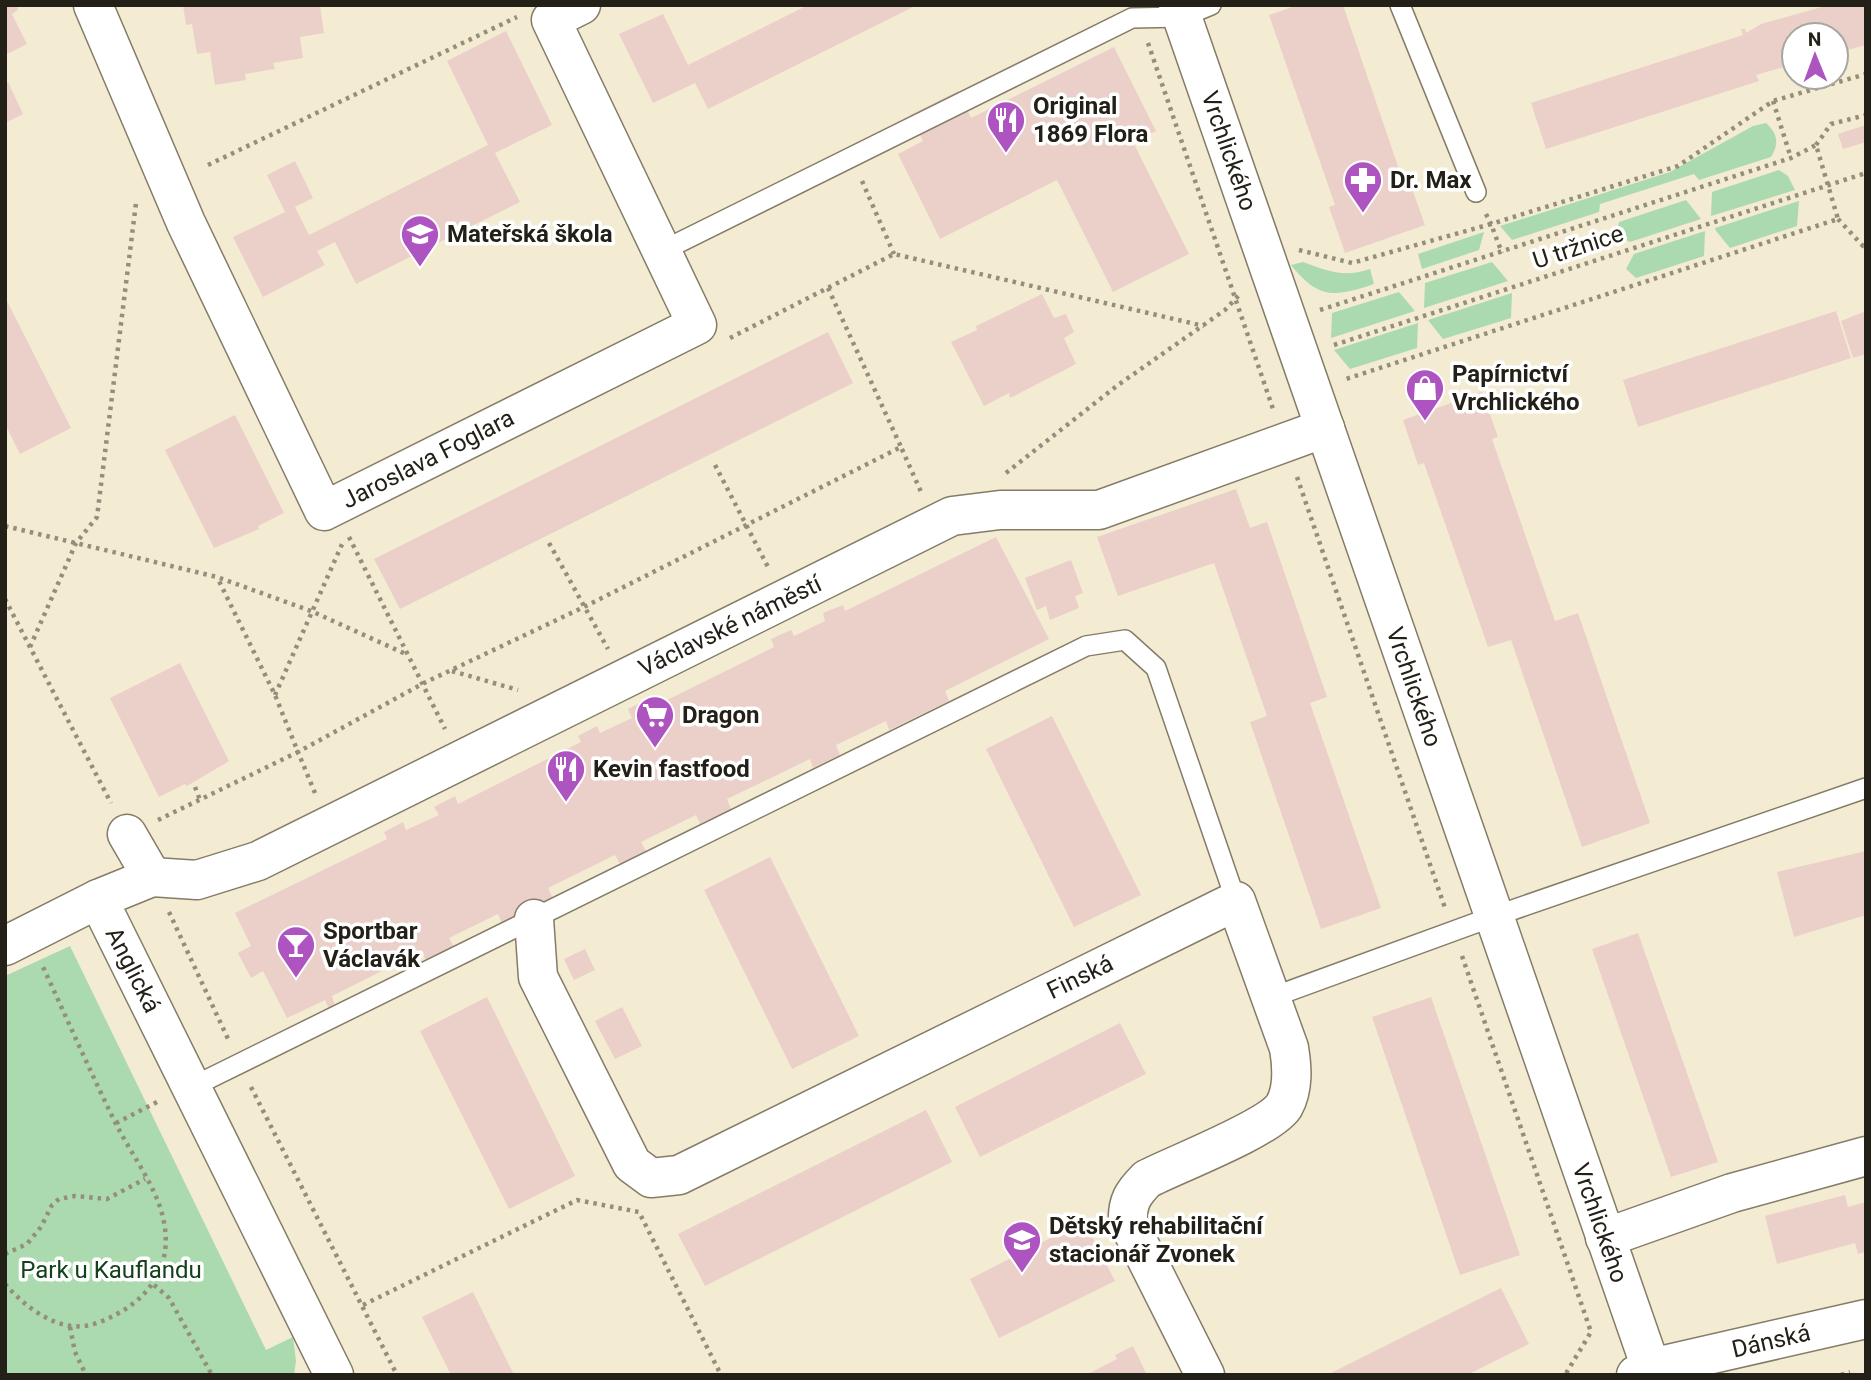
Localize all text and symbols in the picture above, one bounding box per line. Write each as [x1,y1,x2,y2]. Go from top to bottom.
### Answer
north arrow [1780,21,1850,91]
text: N [1808,28,1822,51]
street label: Vrchlického [1196,88,1262,214]
place label: Original 1869 Flora [1033,92,1149,148]
restaurant icon: Original 1869 Flora [985,99,1027,154]
pharmacy icon: Dr. Max [1342,159,1384,214]
place label: Dr. Max [1390,166,1472,194]
school or university icon: Mateřská škola [399,213,441,268]
street label: U tržnice [1529,219,1627,275]
place label: Mateřská škola [447,220,613,248]
place label: Papírnictví Vrchlického [1452,360,1580,416]
shop icon: Papírnictví Vrchlického [1404,367,1446,422]
street label: Jaroslava Foglara [337,404,519,514]
street label: Václavské náměstí [634,569,827,682]
street label: Vrchlického [1381,624,1447,750]
supermarket icon: Dragon [634,694,676,749]
place label: Dragon [682,701,760,729]
restaurant icon: Kevin fastfood [545,748,587,803]
place label: Kevin fastfood [593,755,750,783]
place label: Sportbar Václavák [323,917,421,973]
street label: Anglická [100,923,166,1017]
bar icon: Sportbar Václavák [275,924,317,979]
street label: Finská [1042,949,1118,1005]
street label: Vrchlického [1567,1160,1633,1286]
place label: Dětský rehabilitační stacionář Zvonek [1049,1212,1264,1268]
school or university icon: Dětský rehabilitační stacionář Zvonek [1001,1219,1043,1274]
park label: Park u Kauflandu [20,1256,202,1284]
street label: Dánská [1729,1318,1813,1364]

